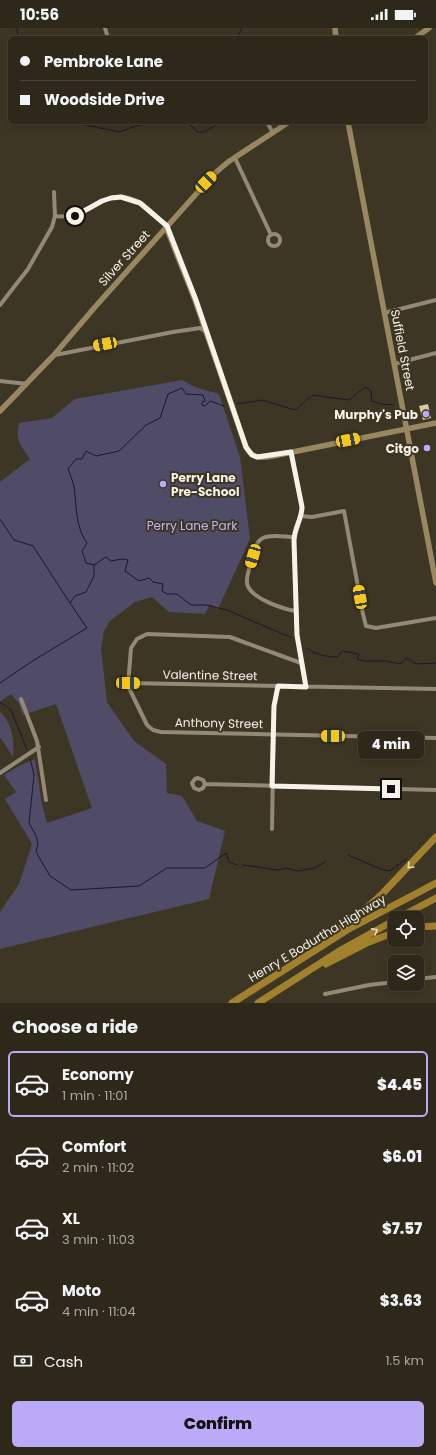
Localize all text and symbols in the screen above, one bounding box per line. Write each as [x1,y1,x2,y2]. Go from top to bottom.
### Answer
text: 10:56 [20,4,59,25]
text: Pembroke Lane [44,51,163,72]
text: Woodside Drive [44,89,165,110]
car [193,169,219,195]
route start [66,207,84,225]
street label: Silver Street [94,226,154,290]
street label: Suffield Street [387,308,419,392]
car [92,336,118,352]
place label: Murphy's Pub [334,406,418,423]
marker: Murphy's Pub [421,409,431,419]
car [335,432,361,448]
place label: Citgo [386,440,419,457]
marker: Citgo [422,443,432,453]
place label: Perry Lane Pre-School [171,469,240,500]
marker: Perry Lane Pre-School [158,479,168,489]
park label: Perry Lane Park [147,517,238,534]
car [244,543,262,569]
car [352,584,368,610]
street label: Valentine Street [162,666,258,684]
car [116,677,140,689]
street label: Anthony Street [175,714,263,732]
car [321,730,345,742]
callout: 4 min [358,731,424,759]
text: 4 min [372,735,410,754]
route end [382,780,400,798]
one-way arrow [407,861,415,869]
street label: Henry E Bodurtha Highway [245,890,389,986]
map controls [388,911,424,991]
button: locate [388,911,424,947]
one-way arrow [370,928,378,935]
button: layers [388,955,424,991]
text: Choose a ride [12,1014,138,1039]
text: Economy [62,1064,134,1085]
icon: car [14,1066,50,1102]
text: $4.45 [377,1074,422,1095]
text: 1 min · 11:01 [62,1086,128,1105]
text: Comfort [62,1136,126,1157]
icon: car [14,1138,50,1174]
text: $6.01 [382,1146,422,1167]
text: 2 min · 11:02 [62,1158,134,1177]
text: XL [62,1208,80,1229]
icon: car [14,1210,50,1246]
text: $7.57 [382,1218,422,1239]
text: 3 min · 11:03 [62,1230,135,1249]
text: Moto [62,1280,101,1301]
icon: car [14,1282,50,1318]
text: $3.63 [380,1290,422,1311]
text: 4 min · 11:04 [62,1302,136,1321]
icon: cash [12,1350,34,1372]
text: Cash [44,1351,83,1372]
text: 1.5 km [385,1351,424,1370]
button: Confirm [12,1401,424,1447]

